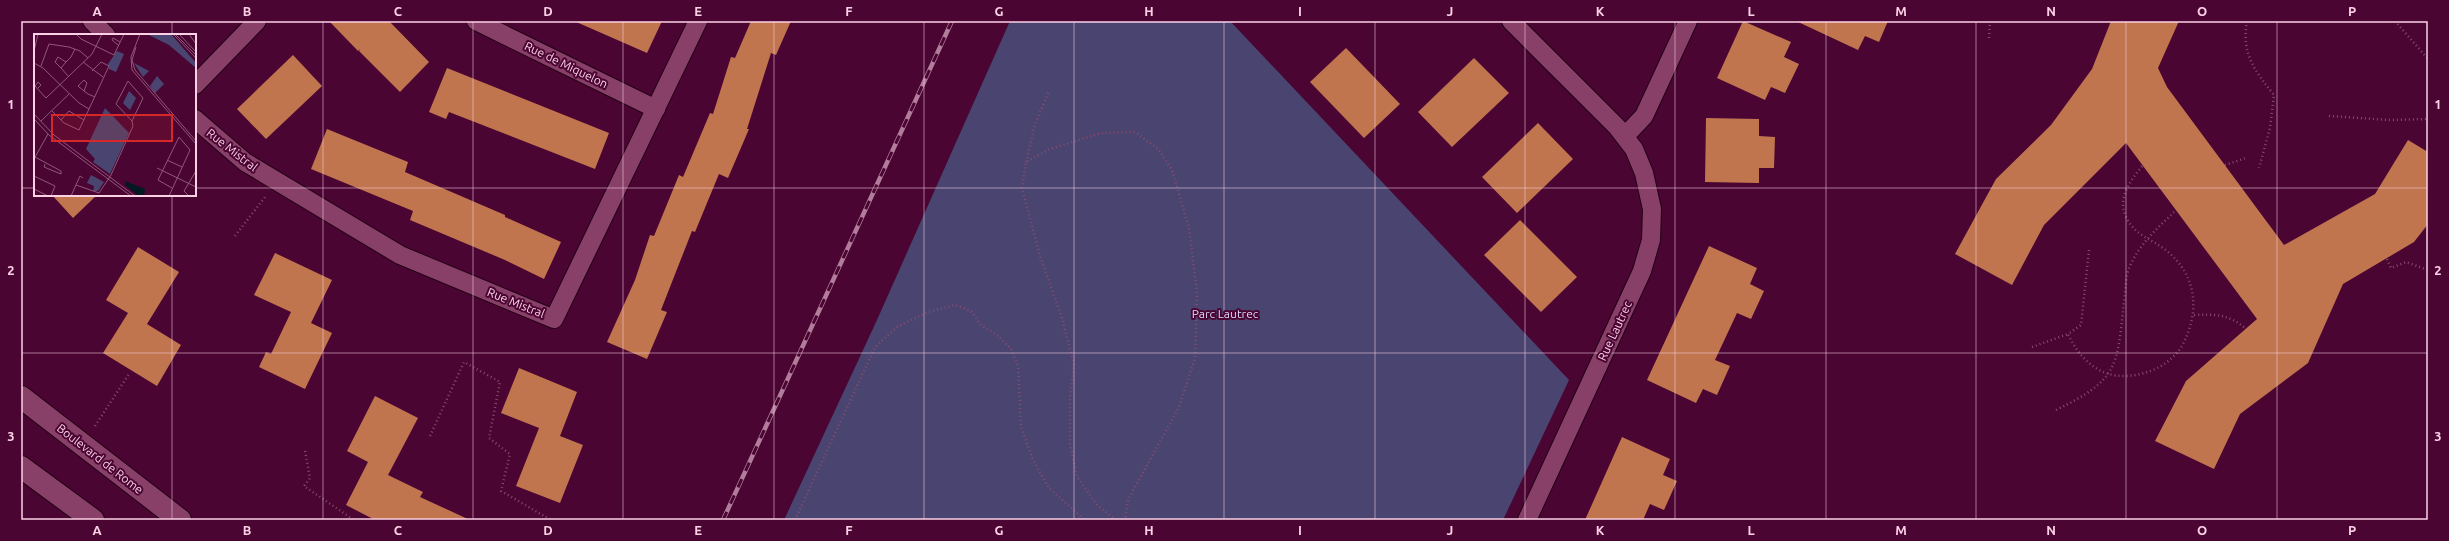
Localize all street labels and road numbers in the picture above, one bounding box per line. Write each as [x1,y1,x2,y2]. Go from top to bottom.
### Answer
street label: Rue de Miquelon [522,39,610,90]
street label: Rue Mistral [204,126,260,173]
street label: Rue Mistral [486,285,547,320]
street label: Rue Lautrec [1595,299,1634,363]
street label: Boulevard de Rome [55,421,146,496]

